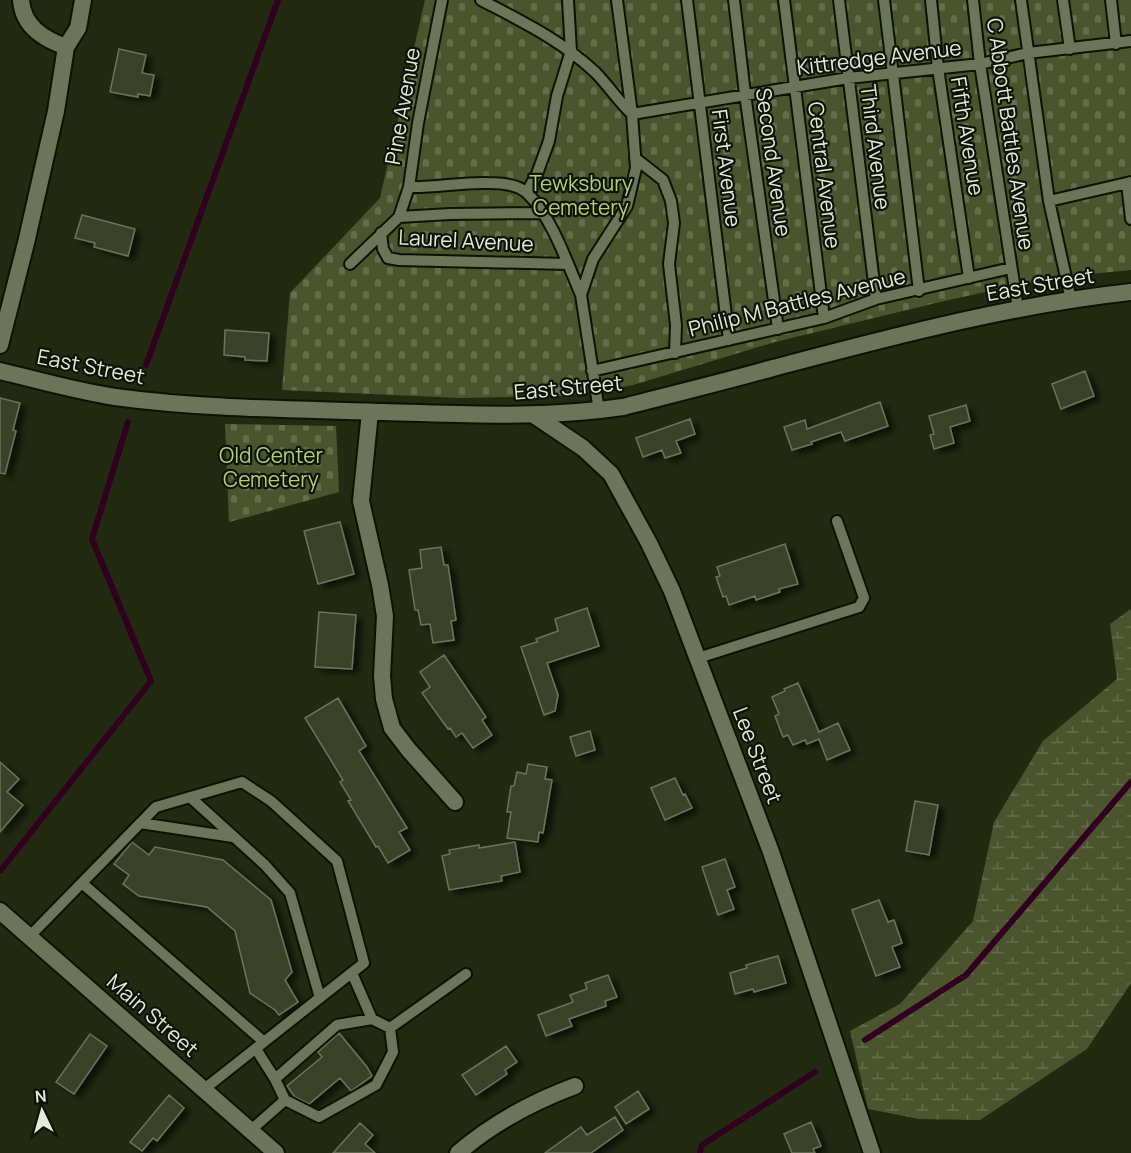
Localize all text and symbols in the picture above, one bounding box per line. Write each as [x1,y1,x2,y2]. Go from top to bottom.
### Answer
street label: C Abbott Battles Avenue [981,16,1041,252]
street label: Kittredge Avenue [795,33,963,81]
street label: Pine Avenue [378,45,426,167]
street label: Fifth Avenue [945,75,991,197]
street label: Third Avenue [854,83,898,211]
street label: Second Avenue [750,86,798,238]
street label: Central Avenue [802,100,848,250]
street label: First Avenue [706,108,748,228]
park label: Tewksbury Cemetery [529,169,633,221]
street label: Laurel Avenue [398,222,534,258]
street label: Philip M Battles Avenue [686,261,908,343]
street label: East Street [984,261,1096,307]
street label: East Street [35,342,147,390]
street label: East Street [513,368,623,406]
park label: Old Center Cemetery [219,441,323,493]
street label: Lee Street [727,703,789,807]
street label: Main Street [101,968,205,1062]
north arrow [12,1081,72,1141]
text: N [34,1085,47,1108]

